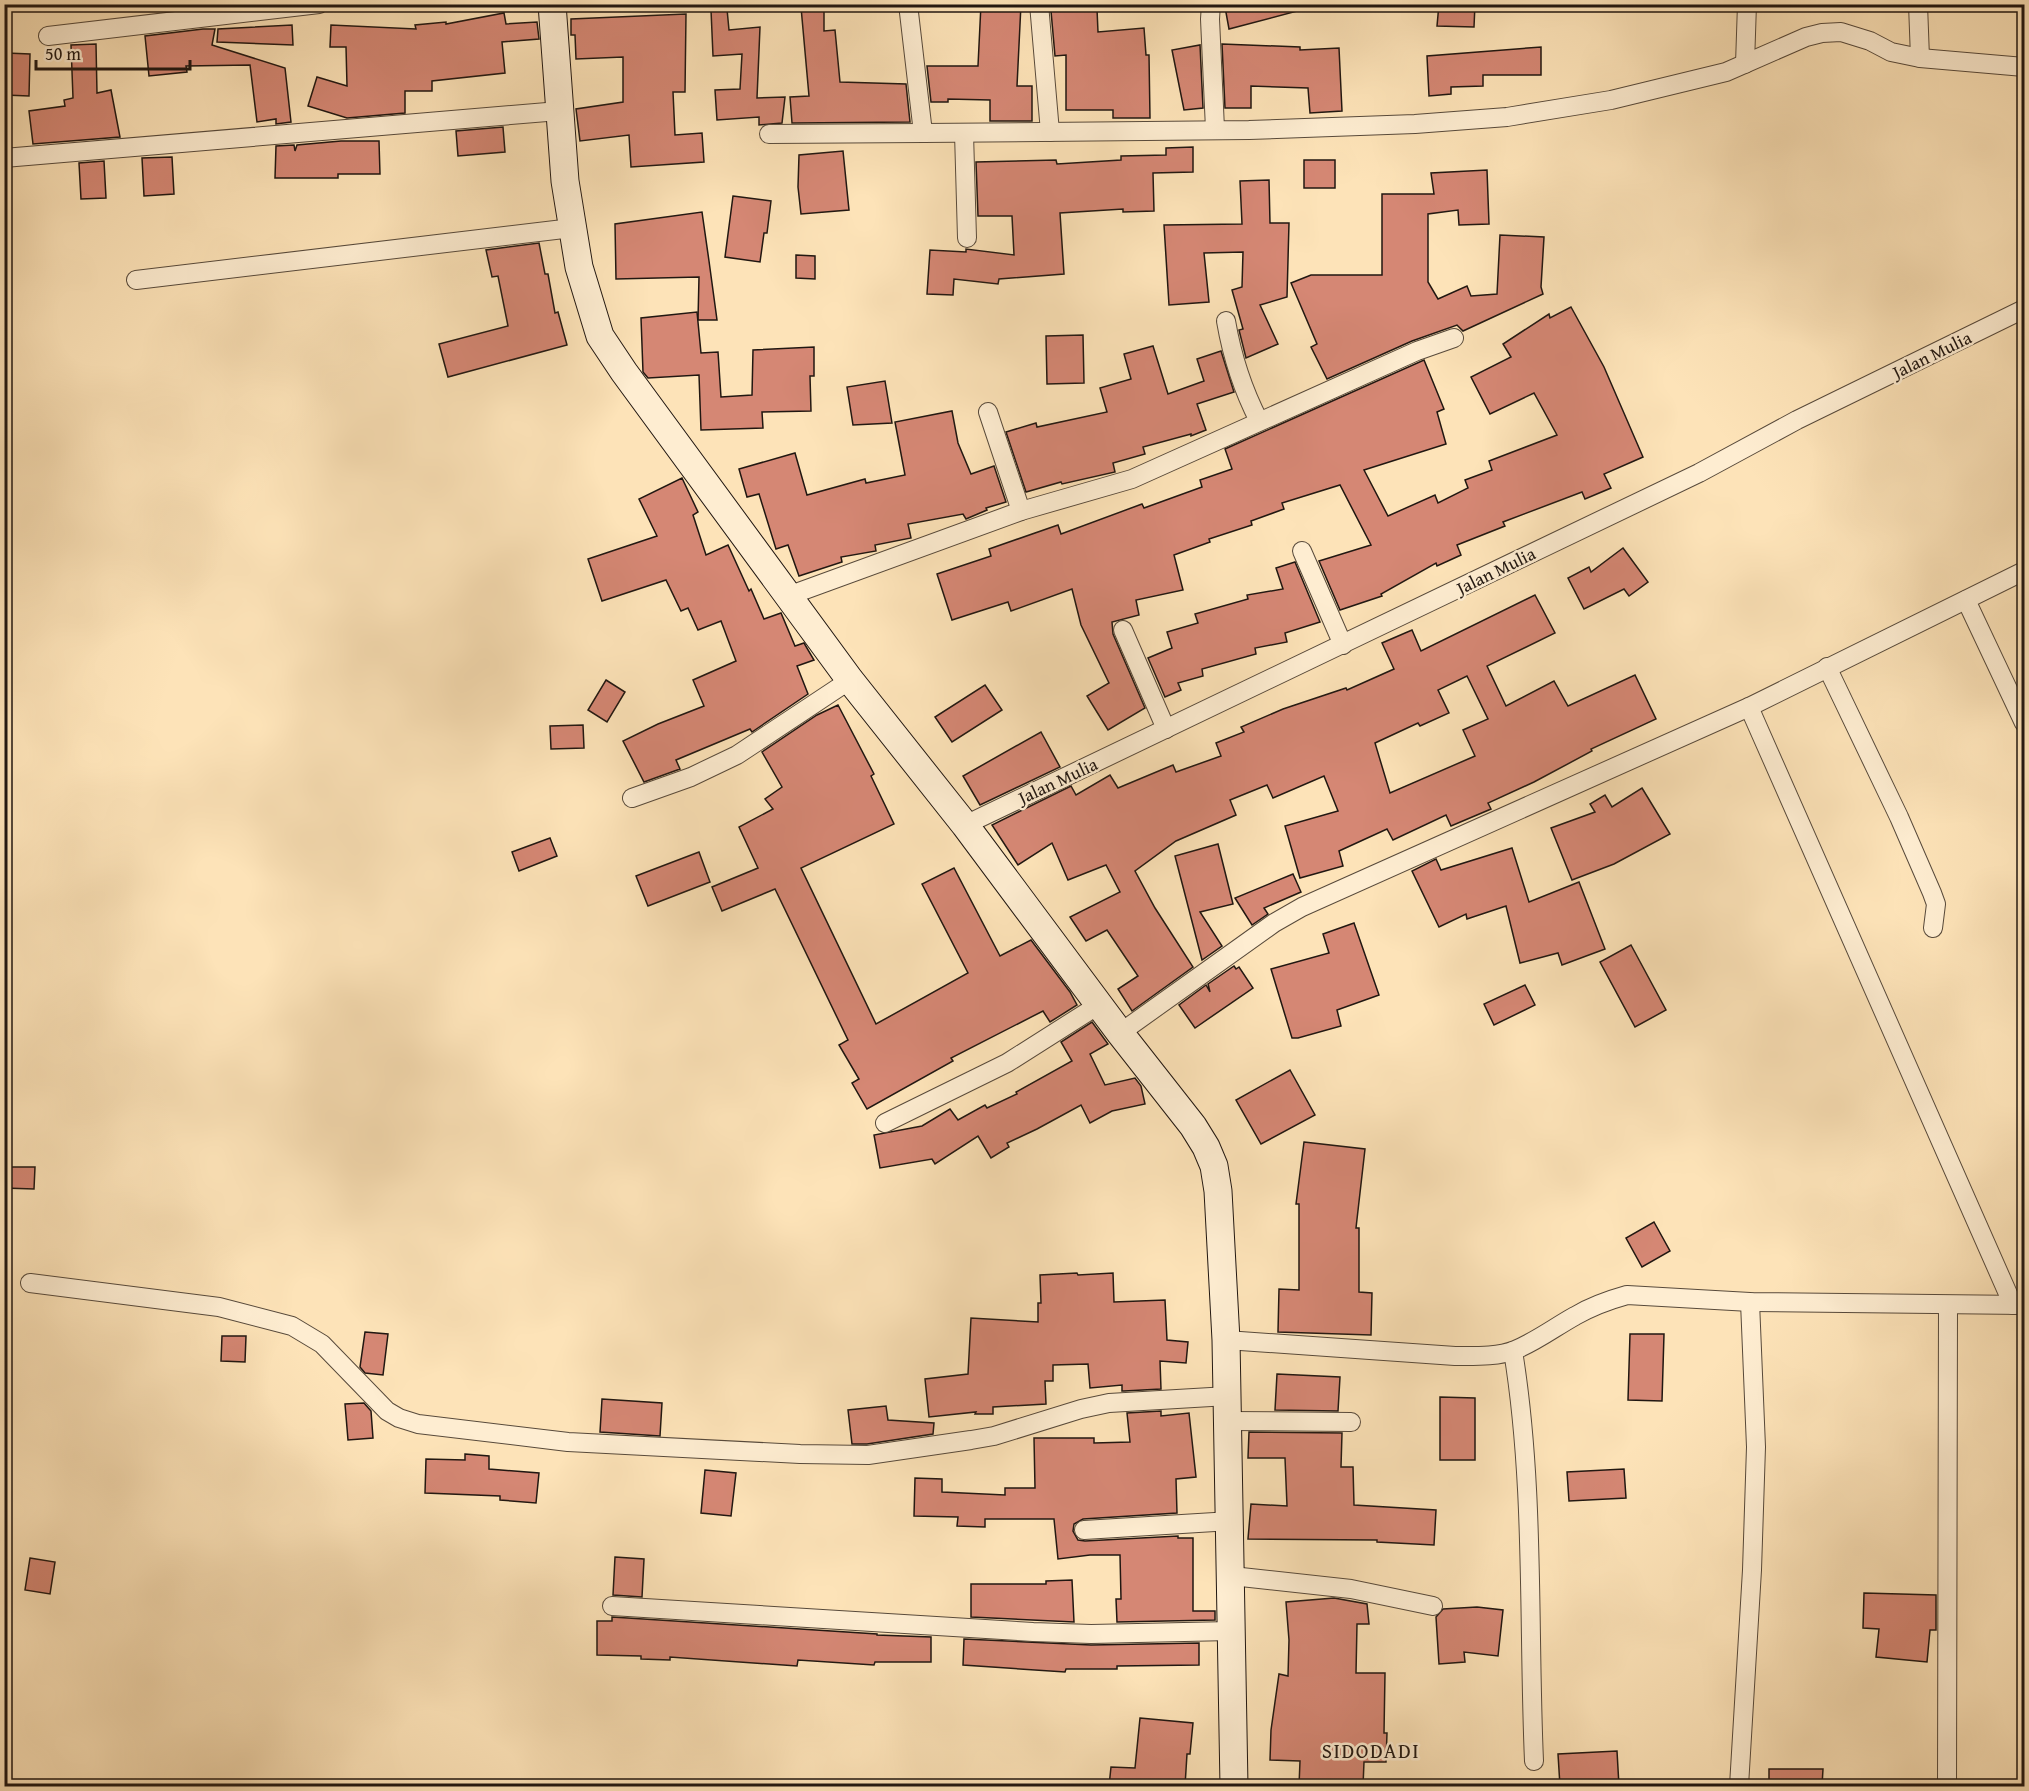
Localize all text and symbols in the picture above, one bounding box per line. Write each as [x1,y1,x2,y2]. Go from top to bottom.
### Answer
scale bar [36,33,190,71]
text: 50 m [45,40,81,67]
street label: Jalan Mulia [1886,324,1976,386]
street label: Jalan Mulia [1450,540,1540,602]
street label: Jalan Mulia [1012,750,1102,812]
district label: SIDODADI [1322,1735,1420,1766]

